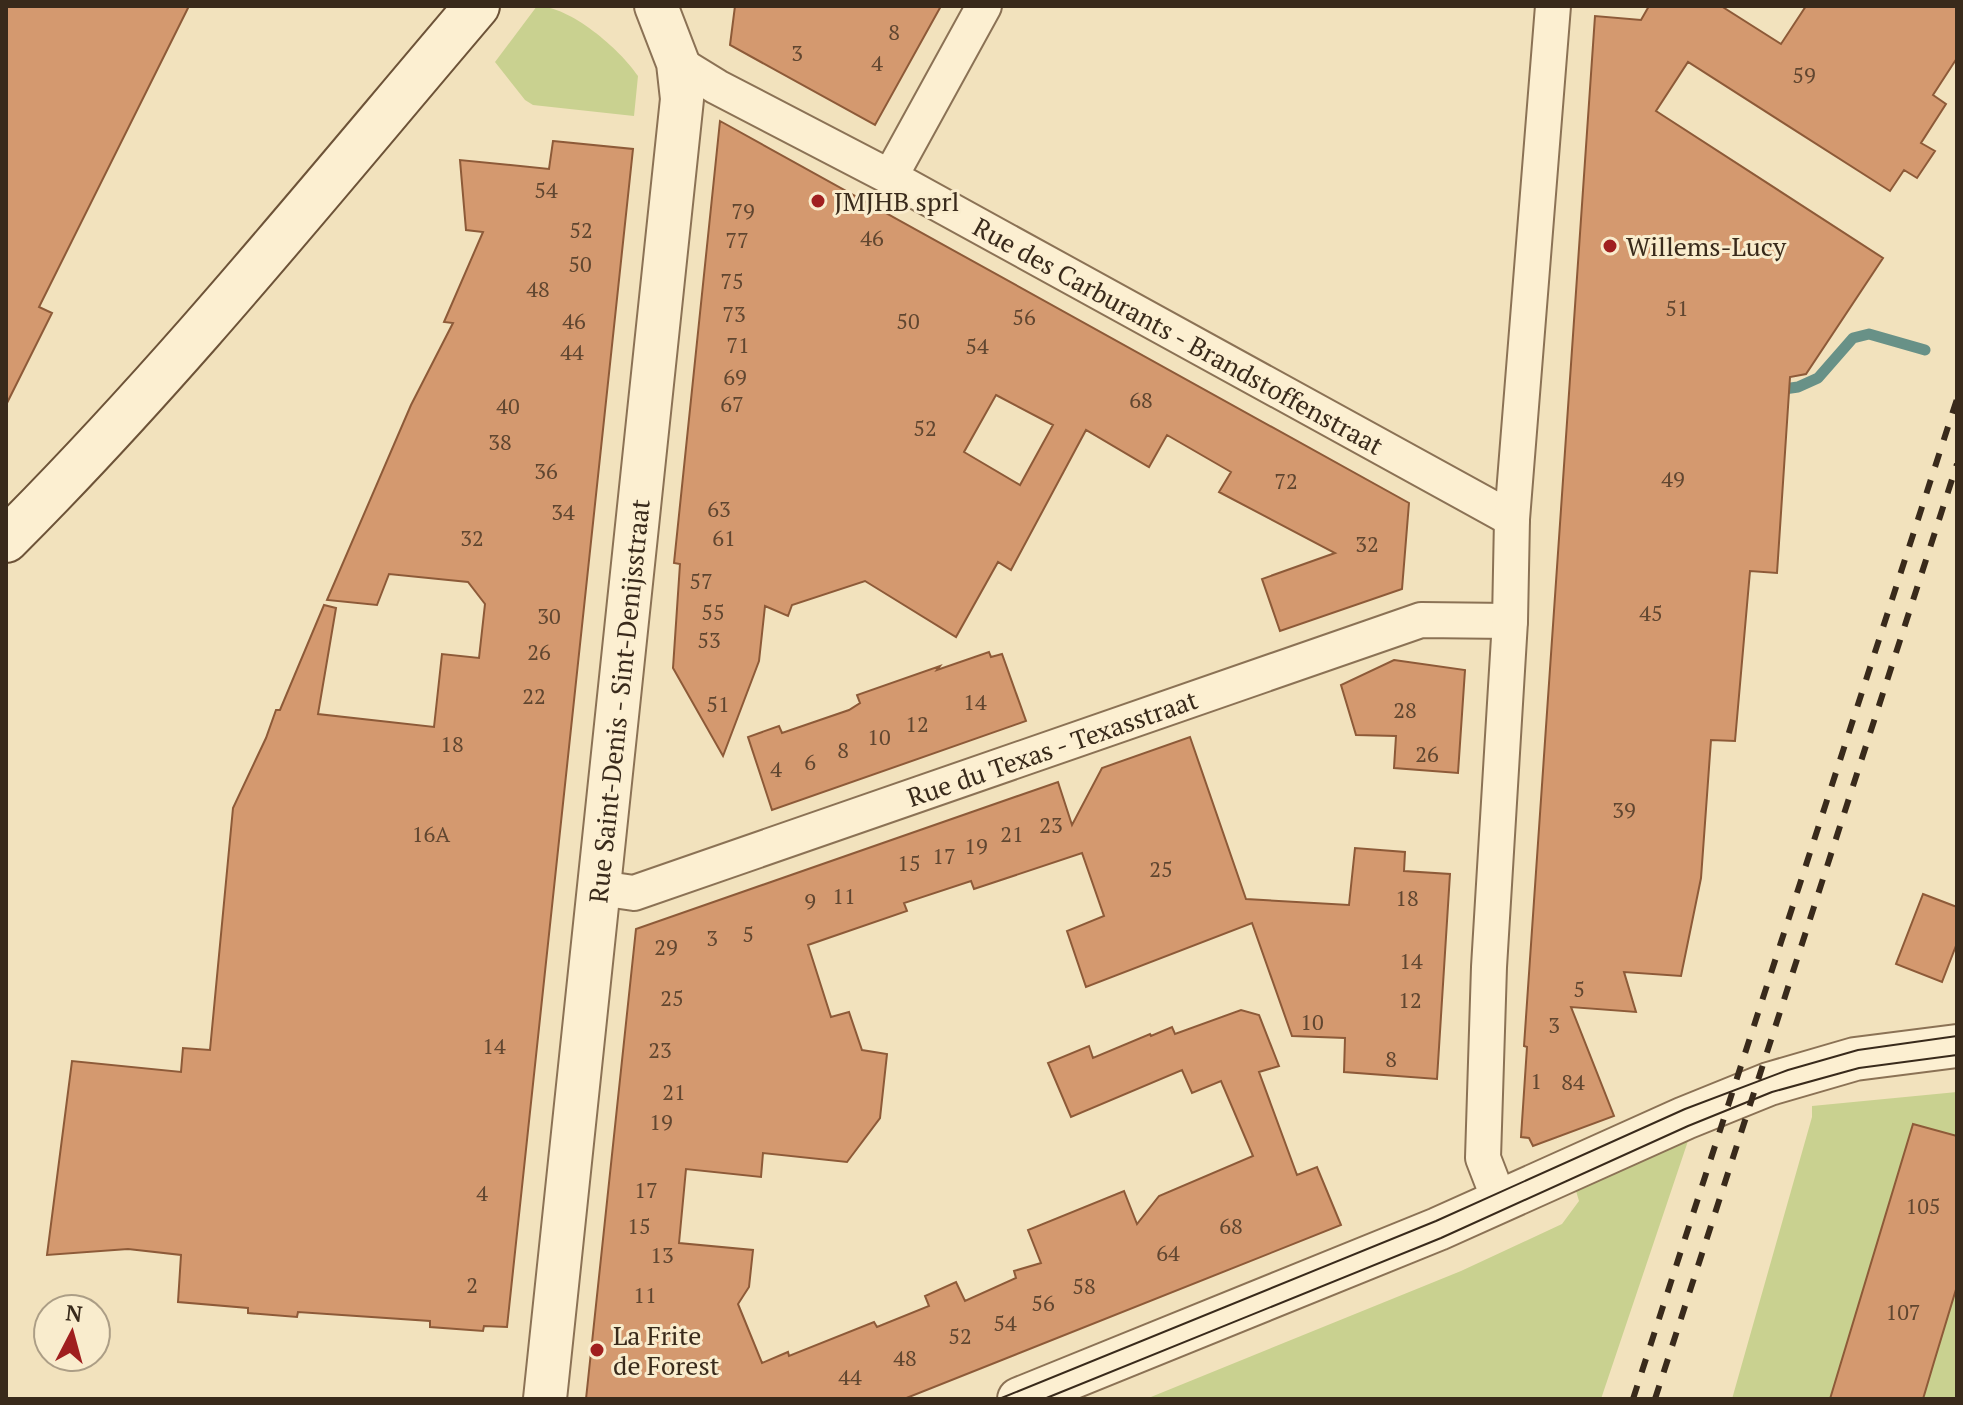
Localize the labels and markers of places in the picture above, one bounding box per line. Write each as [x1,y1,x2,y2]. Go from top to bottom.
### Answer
place label: JMJHB sprl [834,184,959,218]
marker: JMJHB sprl [809,192,827,210]
place label: Willems-Lucy [1626,229,1787,263]
marker: Willems-Lucy [1601,237,1619,255]
place label: La Frite de Forest [613,1318,720,1382]
marker: La Frite de Forest [588,1341,606,1359]

